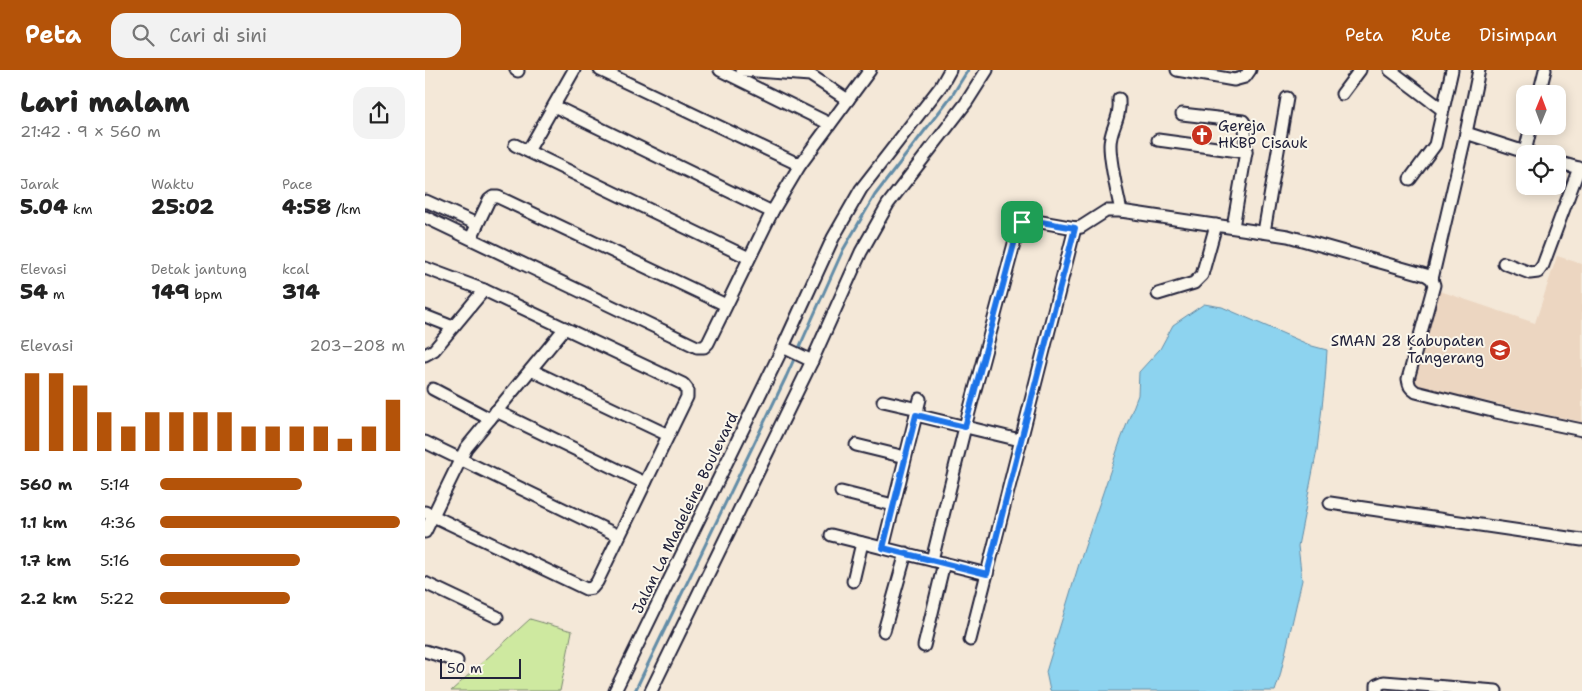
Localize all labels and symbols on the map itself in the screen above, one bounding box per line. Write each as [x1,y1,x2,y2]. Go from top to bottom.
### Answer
north arrow [1516,85,1566,135]
place label: Gereja HKBP Cisauk [1218,116,1308,153]
church icon: Gereja HKBP Cisauk [1190,123,1214,147]
pin [1001,201,1043,243]
place label: SMAN 28 Kabupaten Tangerang [1331,331,1484,368]
school or university icon: SMAN 28 Kabupaten Tangerang [1488,338,1512,362]
street label: Jalan La Madeleine Boulevard [627,409,743,617]
scale bar [440,656,521,679]

